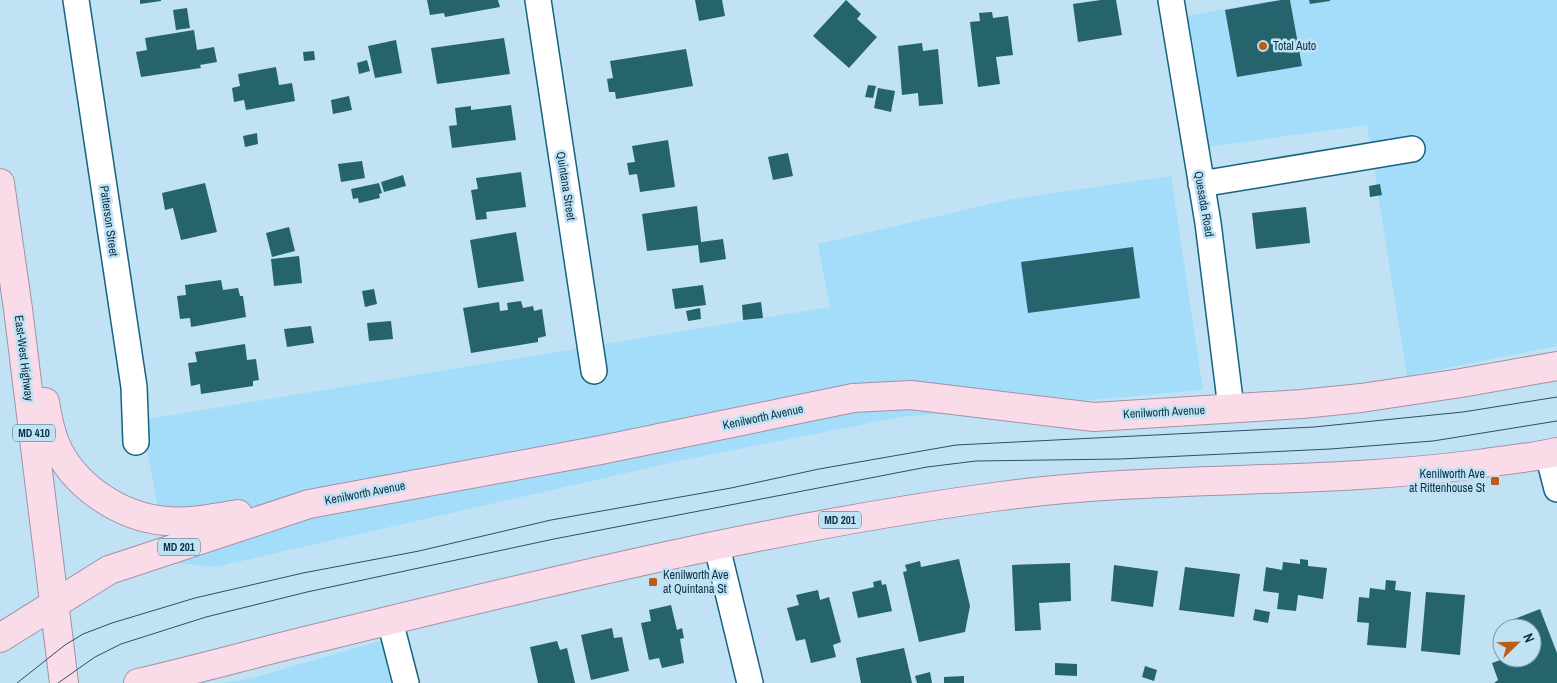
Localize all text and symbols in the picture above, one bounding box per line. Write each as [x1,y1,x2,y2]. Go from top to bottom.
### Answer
place label: Total Auto [1273,38,1316,54]
marker: Total Auto [1257,40,1269,52]
street label: Quintana Street [553,150,579,222]
street label: Quesada Road [1190,170,1218,238]
street label: Patterson Street [96,185,122,258]
street label: East-West Highway [11,314,37,402]
street label: Kenilworth Avenue [721,401,805,433]
street label: Kenilworth Avenue [1123,402,1205,422]
road number: MD 410 [13,424,55,442]
place label: Kenilworth Ave at Rittenhouse St [1409,466,1485,496]
marker: Kenilworth Ave at Rittenhouse St [1489,475,1501,487]
street label: Kenilworth Avenue [323,477,407,509]
road number: MD 201 [819,512,861,528]
road number: MD 201 [158,538,200,556]
place label: Kenilworth Ave at Quintana St [663,567,728,597]
marker: Kenilworth Ave at Quintana St [647,576,659,588]
north arrow [1492,618,1542,668]
text: N [1519,631,1539,645]

